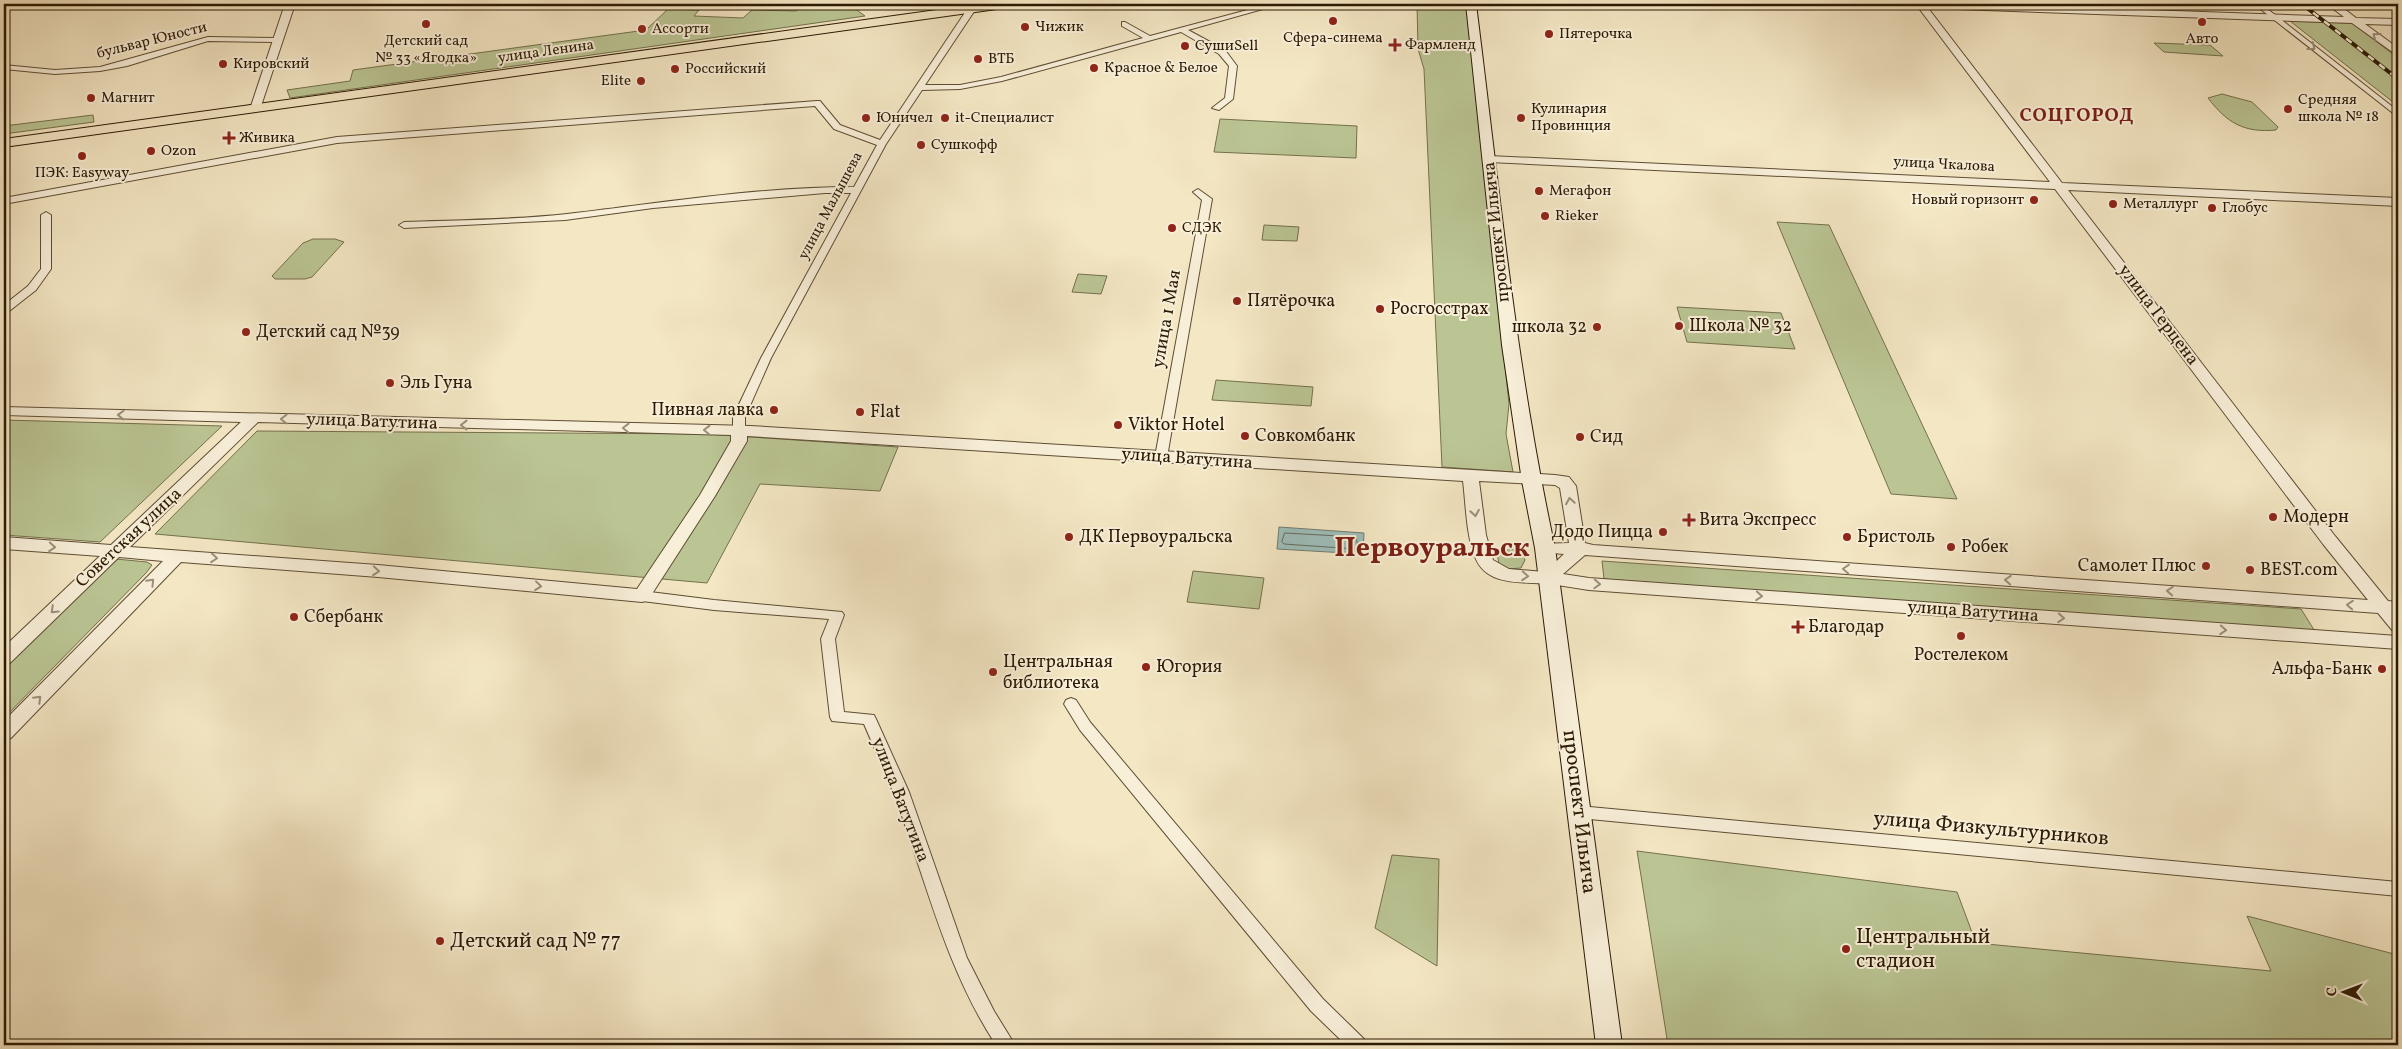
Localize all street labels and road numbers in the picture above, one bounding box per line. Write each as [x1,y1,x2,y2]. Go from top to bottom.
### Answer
street label: бульвар Юности [95,17,209,65]
street label: улица Ленина [497,35,595,69]
street label: улица Малышева [794,148,868,264]
street label: улица Чкалова [1893,152,1995,178]
street label: проспект Ильича [1477,160,1517,304]
street label: улица Герцена [2112,259,2204,371]
street label: улица 1 Мая [1146,268,1188,370]
street label: улица Ватутина [306,407,438,437]
street label: улица Ватутина [1120,442,1254,476]
street label: Советская улица [70,482,188,594]
street label: улица Ватутина [1906,595,2040,629]
street label: проспект Ильича [1555,728,1603,896]
street label: улица Ватутина [865,734,935,866]
street label: улица Физкультурников [1872,804,2110,854]

